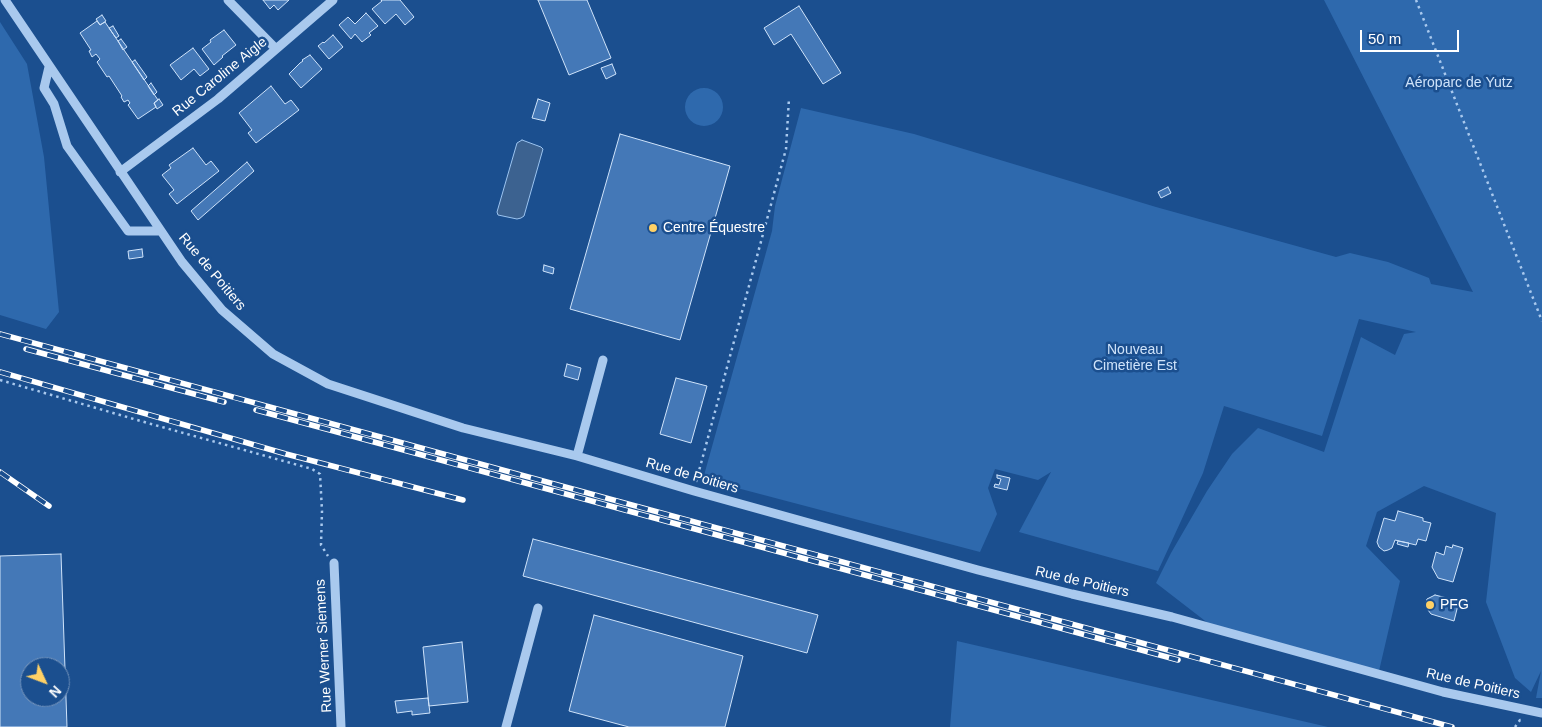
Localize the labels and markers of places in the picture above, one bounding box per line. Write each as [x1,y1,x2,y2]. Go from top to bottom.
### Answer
place label: Centre Équestre [663,220,765,236]
marker: Centre Équestre [647,222,659,234]
place label: PFG [1440,597,1469,613]
marker: PFG [1424,599,1436,611]

